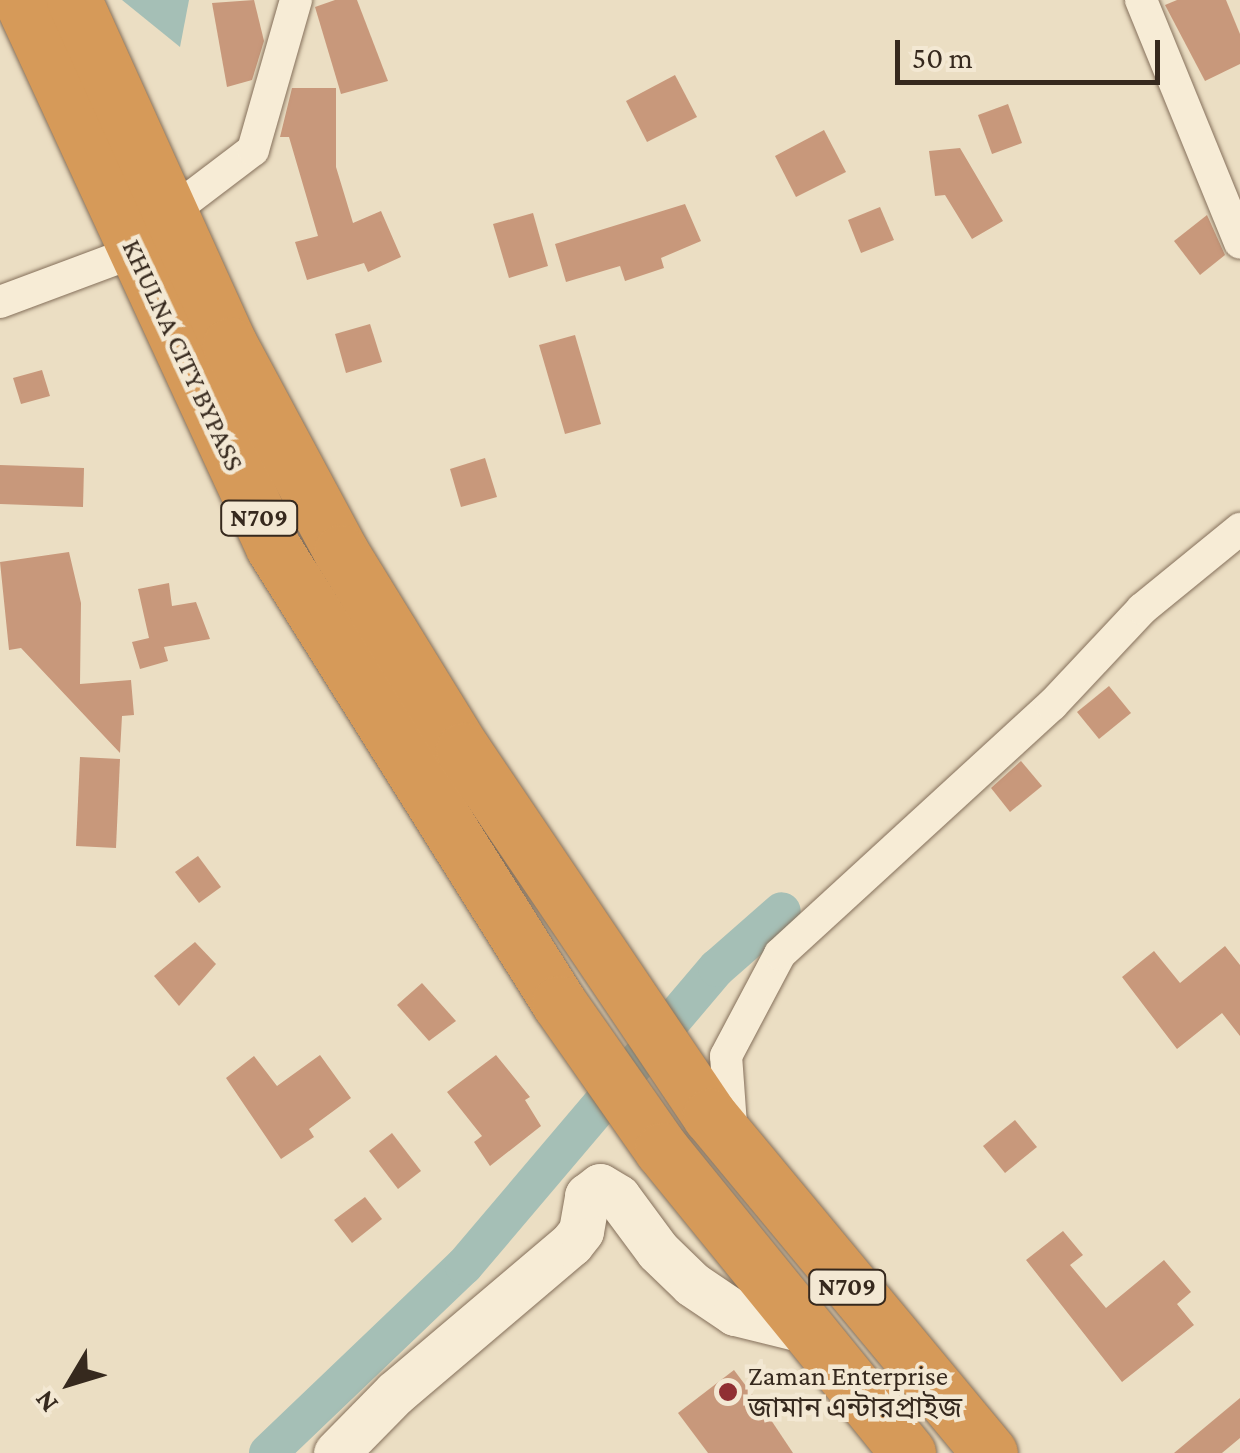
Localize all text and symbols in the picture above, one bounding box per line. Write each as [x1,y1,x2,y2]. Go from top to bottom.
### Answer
scale bar [900,20,1165,82]
text: 50 m [912,41,973,74]
street label: KHULNA CITY BYPASS [115,234,251,476]
road number: N709 [219,498,299,538]
road number: N709 [807,1267,887,1307]
north arrow [20,1333,120,1433]
place label: Zaman Enterprise জামান এন্টারপ্রাইজ [748,1359,962,1425]
marker: Zaman Enterprise জামান এন্টারপ্রাইজ [717,1381,739,1403]
text: N [28,1385,64,1419]

